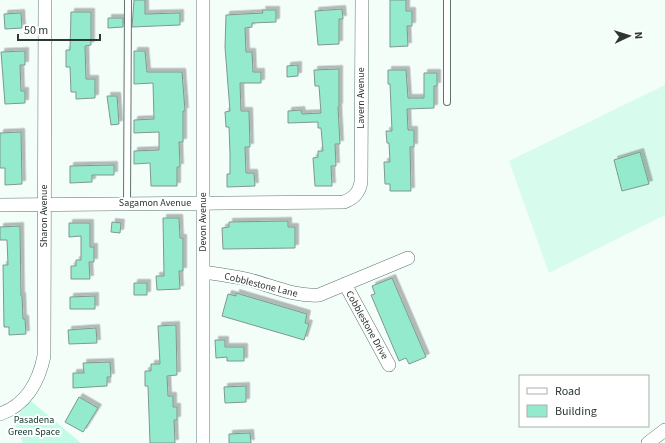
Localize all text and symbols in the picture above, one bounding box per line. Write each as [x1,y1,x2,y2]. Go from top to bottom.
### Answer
scale bar [18,16,100,42]
north arrow [609,16,649,56]
text: 50 m [24,22,48,39]
text: N [631,31,646,40]
street label: Lavern Avenue [354,67,368,129]
street label: Sharon Avenue [37,185,51,247]
street label: Devon Avenue [196,192,210,252]
street label: Sagamon Avenue [119,196,191,210]
street label: Cobblestone Lane [223,269,299,301]
street label: Cobblestone Drive [342,288,392,362]
legend [519,375,649,427]
text: Road [555,383,581,400]
text: Building [555,403,597,420]
park label: Pasadena Green Space [8,413,60,439]

